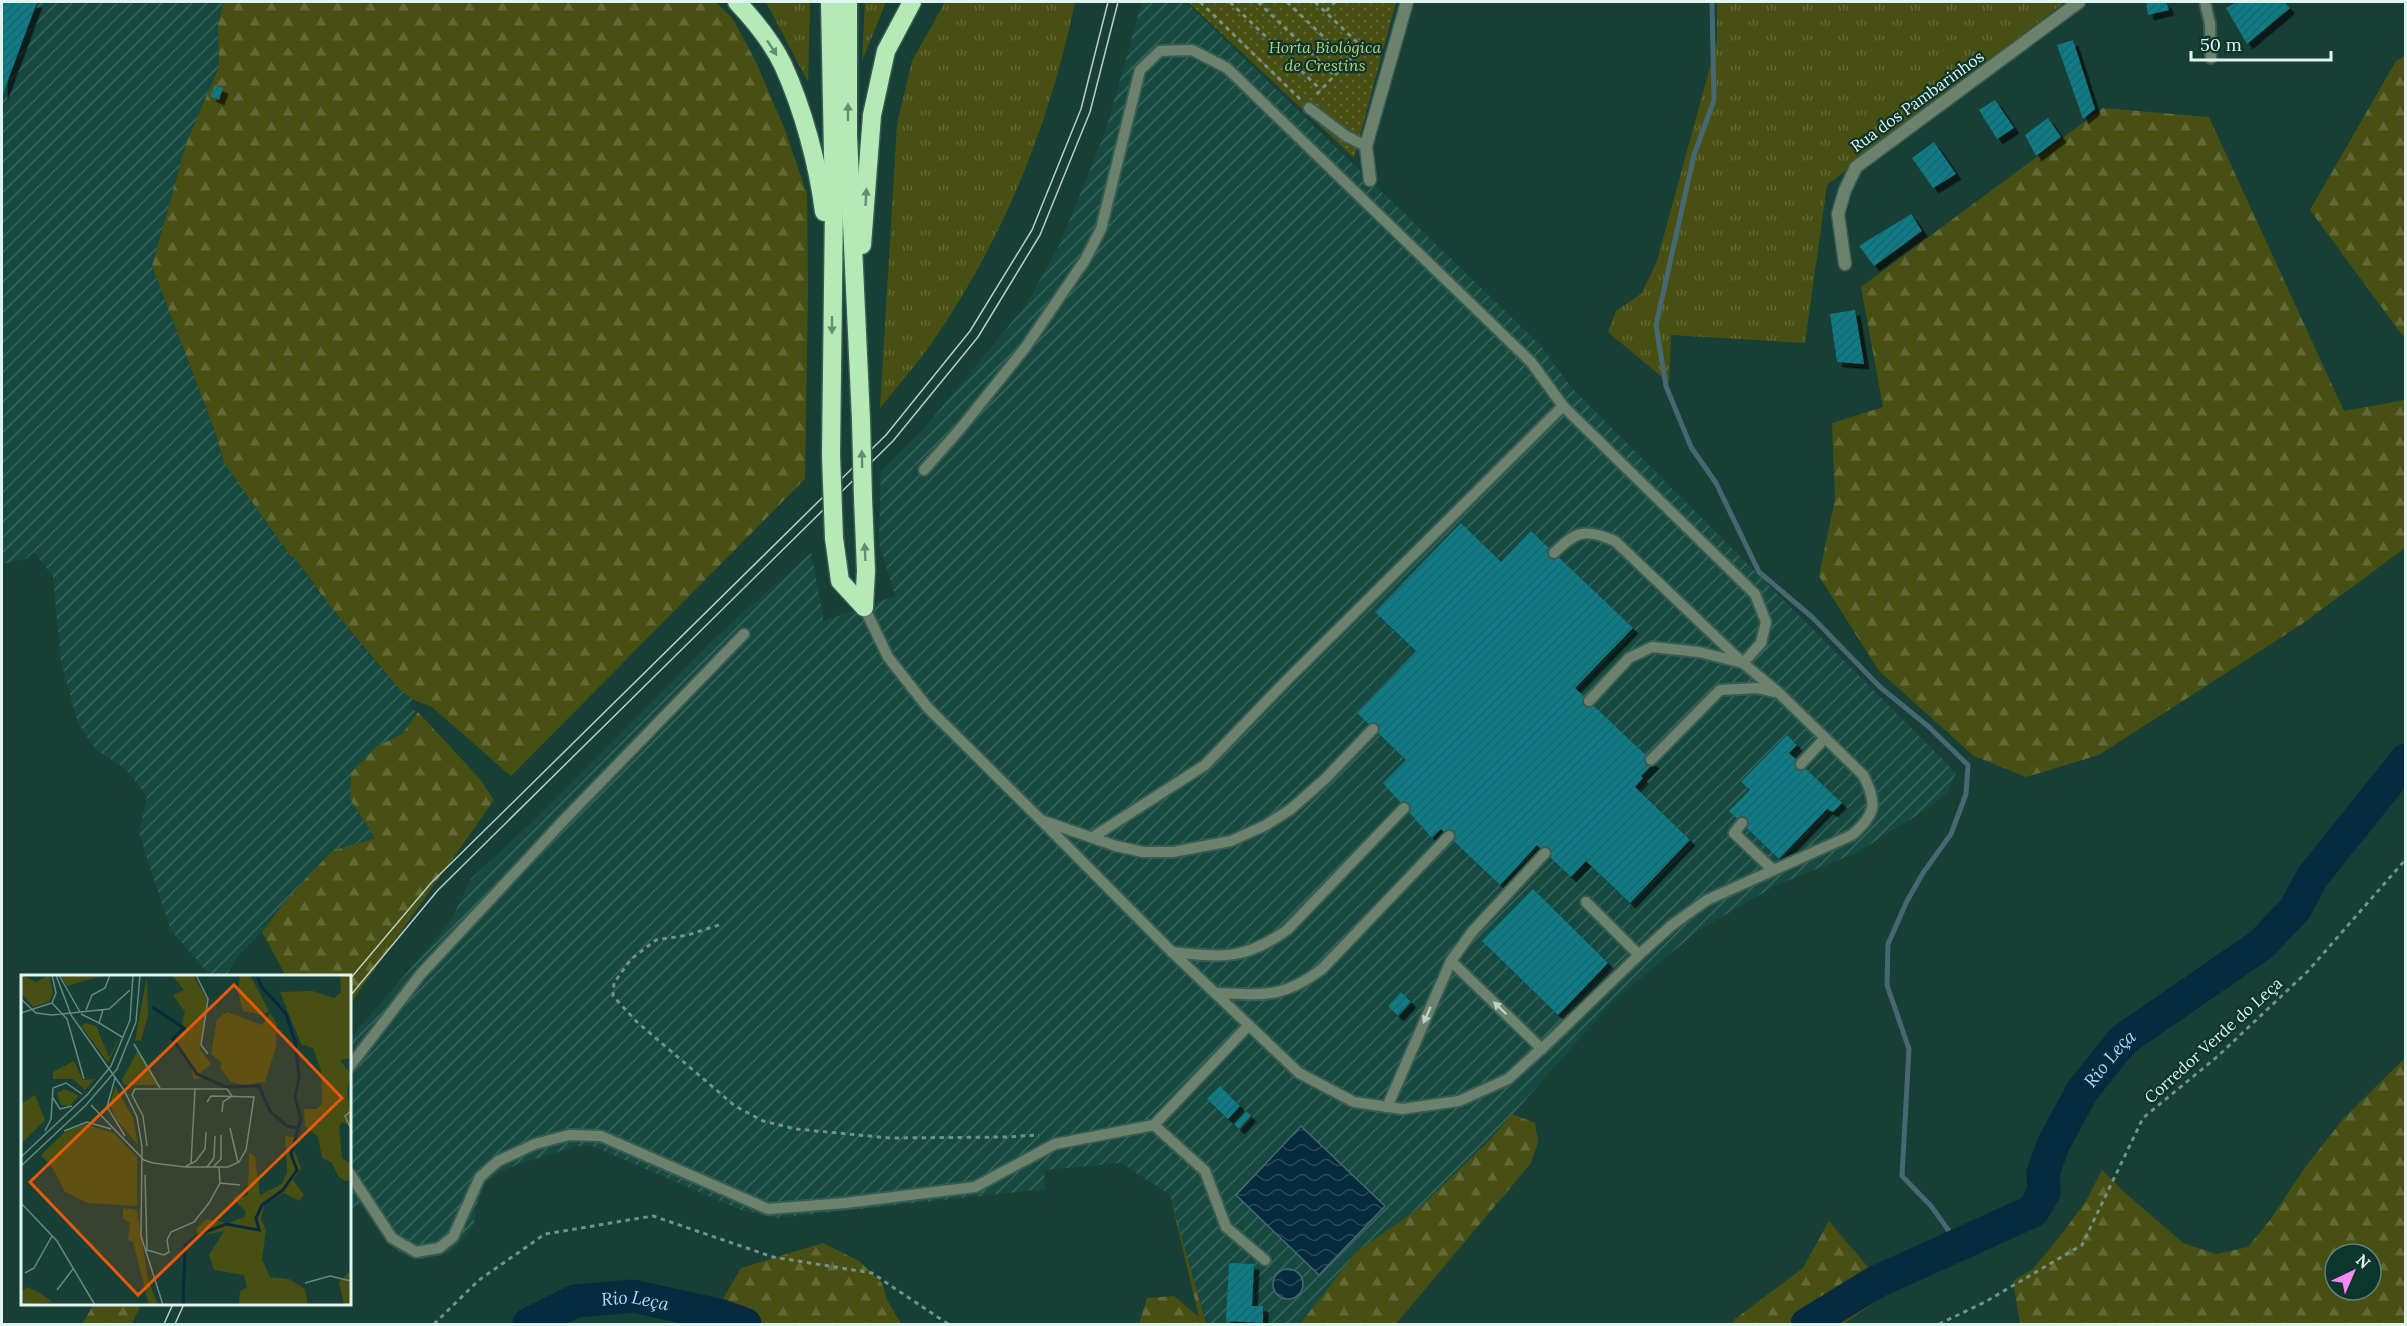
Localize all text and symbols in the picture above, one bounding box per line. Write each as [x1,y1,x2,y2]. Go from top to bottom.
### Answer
scale bar [2191,24,2330,62]
text: 50 m [2200,33,2242,56]
park label: Horta Biológica de Crestins [1269,37,1382,75]
one-way arrow [766,40,777,56]
street label: Rua dos Pambarinhos [1846,46,1988,156]
one-way arrow [843,103,853,122]
one-way arrow [861,188,871,207]
one-way arrow [827,316,837,335]
one-way arrow [857,449,866,468]
one-way arrow [860,543,869,562]
street label: Corredor Verde do Leça [2140,973,2286,1107]
inset map [21,975,351,1305]
one-way arrow [1493,1002,1507,1016]
one-way arrow [1422,1007,1432,1025]
water label: Rio Leça [2078,1024,2139,1091]
north arrow [2323,1242,2383,1302]
text: N [2352,1250,2375,1273]
water label: Rio Leça [600,1285,671,1315]

